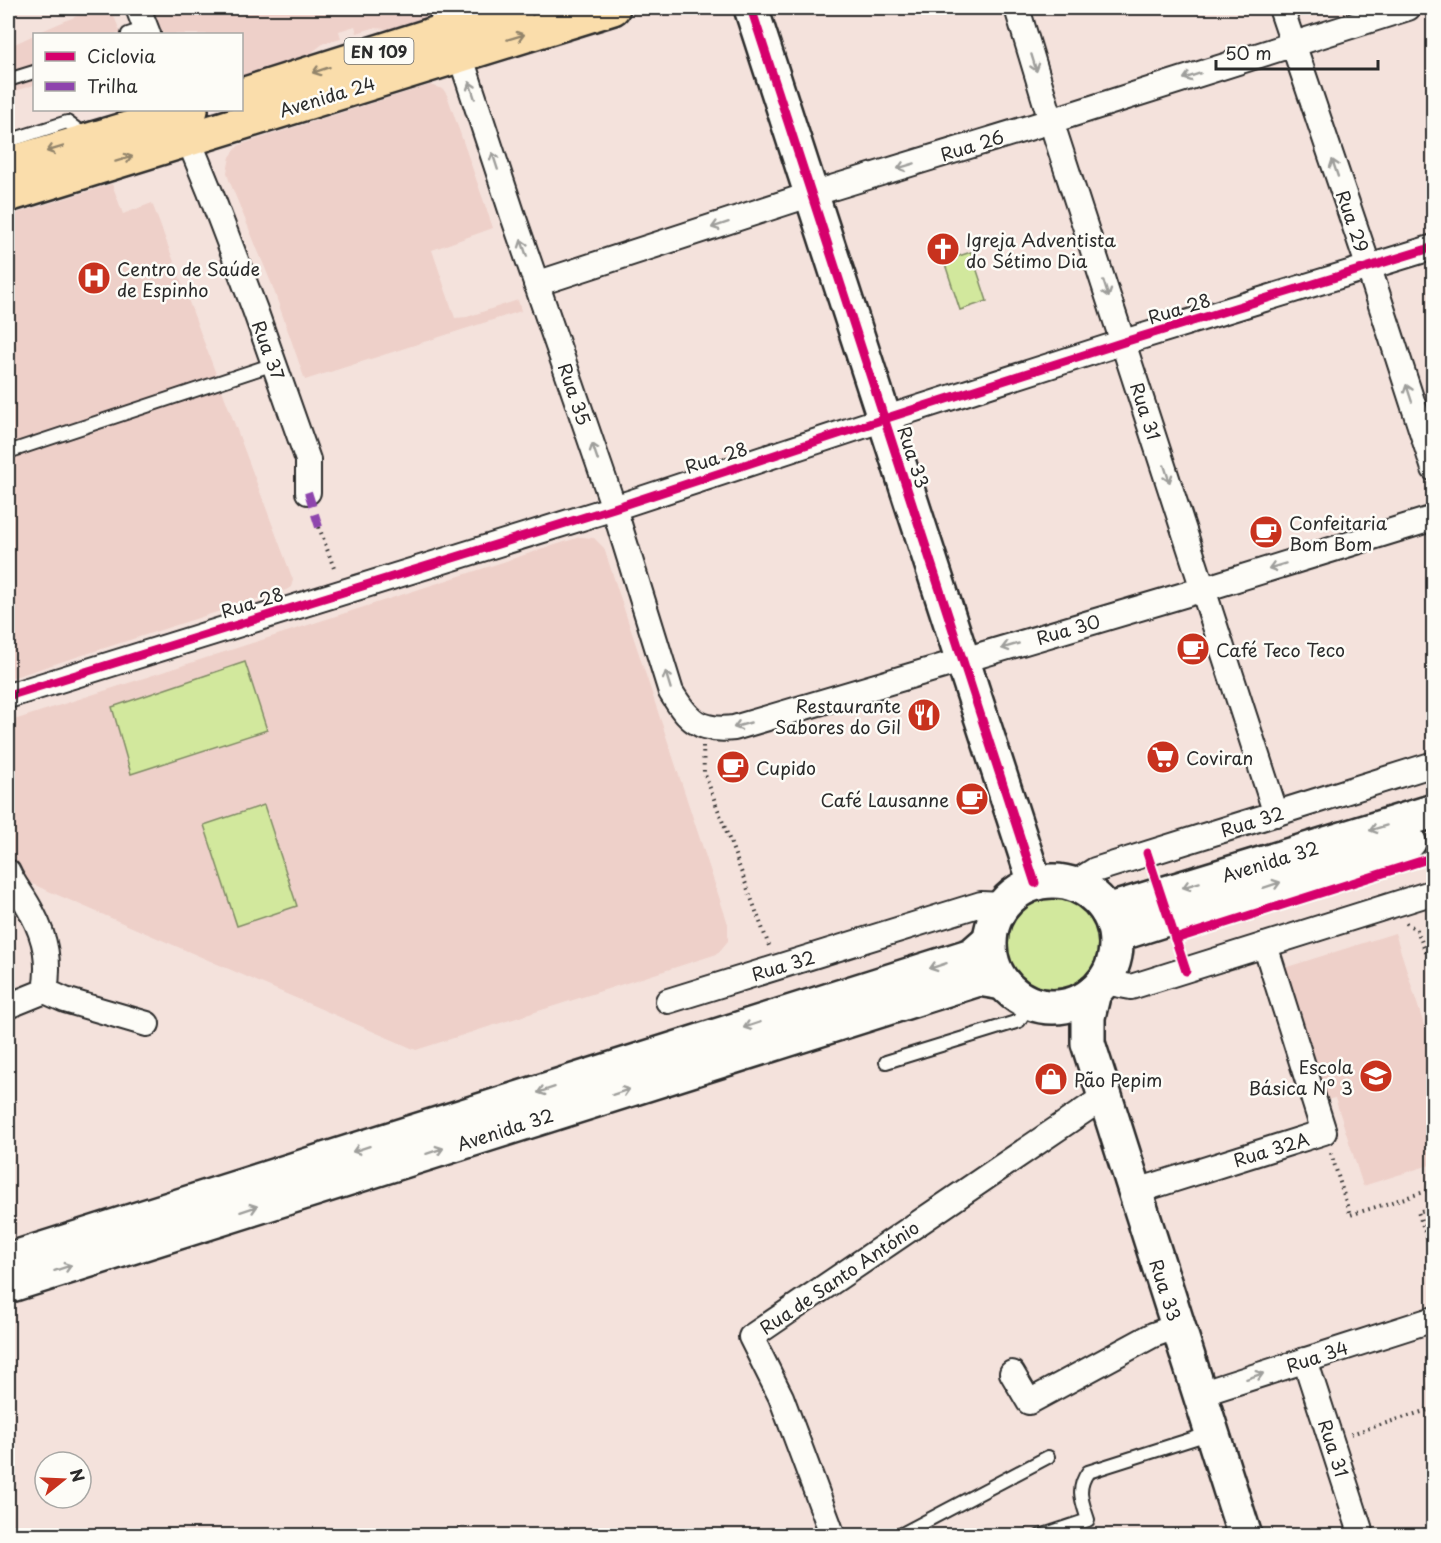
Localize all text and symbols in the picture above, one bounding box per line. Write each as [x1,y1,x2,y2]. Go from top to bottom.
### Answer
one-way arrow [506,31,525,42]
legend [33,33,243,111]
scale bar [1216,33,1378,71]
road number: EN 109 [344,38,413,64]
text: 50 m [1225,39,1272,66]
text: Ciclovia [87,42,156,69]
one-way arrow [1029,53,1040,72]
one-way arrow [312,65,331,76]
street label: Avenida 24 [276,69,378,123]
text: Trilha [87,72,138,99]
one-way arrow [1183,72,1202,83]
one-way arrow [465,81,476,100]
street label: Rua 26 [937,123,1007,167]
one-way arrow [45,144,64,155]
one-way arrow [489,152,500,171]
one-way arrow [114,153,133,164]
one-way arrow [1329,159,1340,178]
one-way arrow [897,161,916,172]
street label: Rua 29 [1330,186,1376,256]
one-way arrow [711,220,730,231]
place label: Igreja Adventista do Sétimo Dia [966,226,1116,274]
church icon: Igreja Adventista do Sétimo Dia [925,231,961,267]
one-way arrow [518,239,529,258]
place label: Centro de Saúde de Espinho [117,255,260,303]
hospital icon: Centro de Saúde de Espinho [76,260,112,296]
one-way arrow [1102,279,1113,298]
street label: Rua 28 [1144,286,1214,330]
street label: Rua 37 [246,317,292,384]
street label: Rua 35 [552,359,598,429]
street label: Rua 31 [1124,379,1168,443]
one-way arrow [1403,384,1414,403]
street label: Rua 33 [891,423,937,491]
street label: Rua 28 [681,434,751,480]
one-way arrow [588,443,599,462]
one-way arrow [1162,464,1173,483]
place label: Confeitaria Bom Bom [1289,509,1388,557]
cafe icon: Confeitaria Bom Bom [1248,514,1284,550]
one-way arrow [1268,561,1287,572]
street label: Rua 28 [217,580,287,624]
street label: Rua 30 [1033,607,1103,651]
cafe icon: Café Teco Teco [1175,631,1211,667]
place label: Café Teco Teco [1216,636,1345,663]
one-way arrow [1001,641,1020,652]
one-way arrow [661,671,672,690]
place label: Restaurante Sabores do Gil [775,692,901,740]
restaurant icon: Restaurante Sabores do Gil [906,697,942,733]
one-way arrow [733,720,752,731]
supermarket icon: Coviran [1145,739,1181,775]
place label: Coviran [1186,744,1253,771]
cafe icon: Cupido [715,749,751,785]
place label: Cupido [756,754,816,781]
cafe icon: Café Lausanne [954,781,990,817]
place label: Café Lausanne [820,786,949,813]
street label: Rua 32 [1217,799,1287,843]
one-way arrow [1369,823,1388,834]
street label: Avenida 32 [1218,834,1322,888]
one-way arrow [1262,879,1281,890]
one-way arrow [1182,880,1201,891]
street label: Rua 32 [748,943,818,987]
one-way arrow [929,961,948,972]
one-way arrow [743,1020,762,1031]
place label: Escola Básica Nº 3 [1249,1053,1354,1101]
school or university icon: Escola Básica Nº 3 [1358,1058,1394,1094]
shop icon: Pão Pepim [1033,1061,1069,1097]
place label: Pão Pepim [1074,1066,1163,1093]
one-way arrow [537,1085,556,1096]
one-way arrow [611,1086,630,1097]
street label: Avenida 32 [453,1101,557,1157]
street label: Rua 32A [1230,1125,1312,1173]
one-way arrow [352,1144,371,1155]
one-way arrow [425,1144,444,1155]
one-way arrow [239,1203,258,1214]
street label: Rua de Santo António [754,1213,924,1341]
street label: Rua 33 [1143,1256,1189,1324]
one-way arrow [53,1262,72,1273]
street label: Rua 34 [1282,1333,1352,1379]
one-way arrow [1245,1370,1264,1381]
street label: Rua 31 [1312,1416,1356,1480]
north arrow [33,1450,93,1510]
text: N [65,1465,92,1485]

